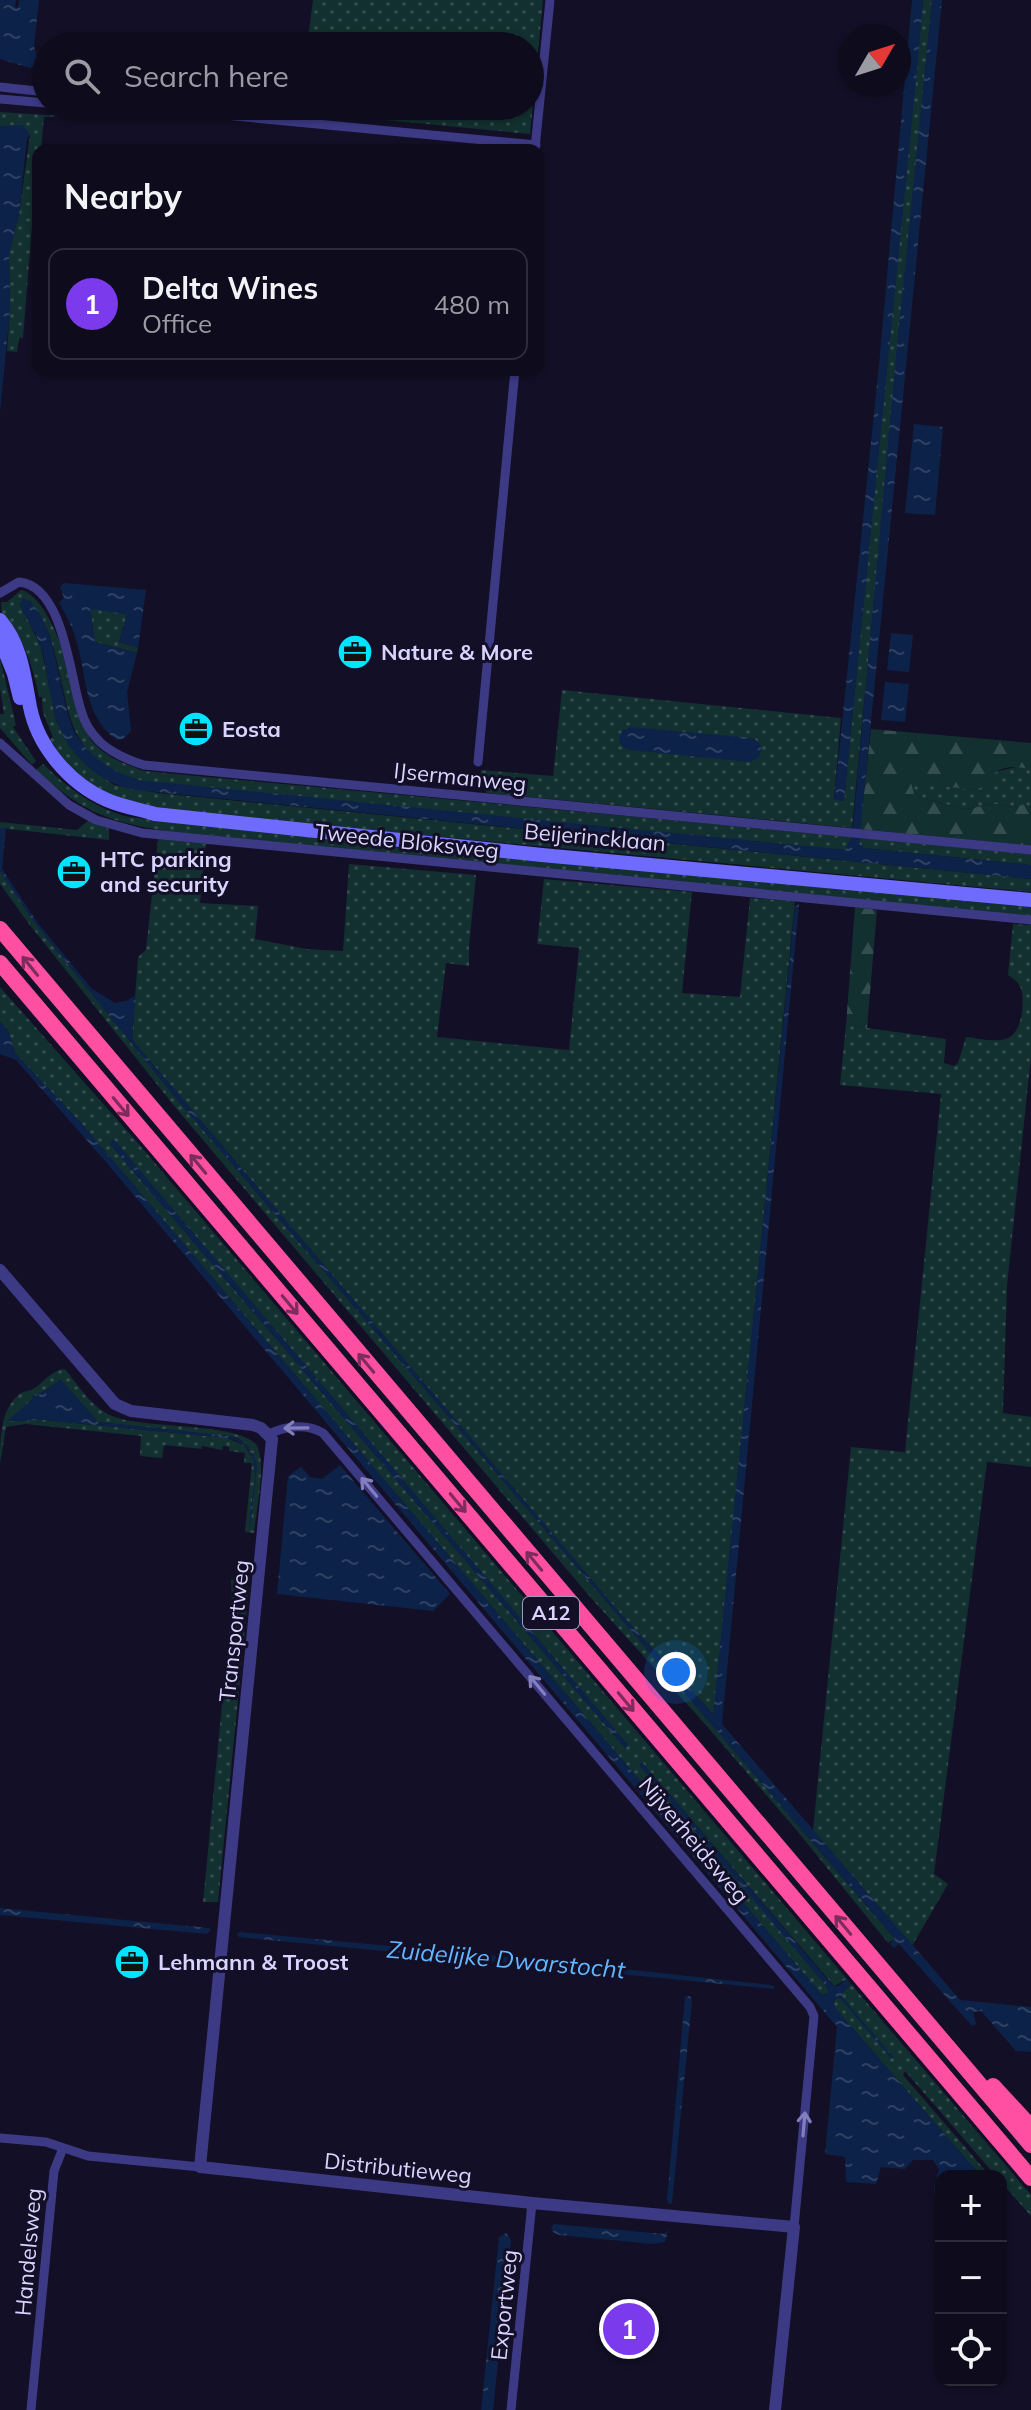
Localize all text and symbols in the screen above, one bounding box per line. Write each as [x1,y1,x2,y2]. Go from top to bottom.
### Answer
north arrow [839,24,911,96]
search box [32,32,544,120]
icon: search [60,54,104,98]
text: Search here [124,57,289,95]
text: Nearby [64,175,182,218]
text: Delta Wines [142,269,318,307]
text: 1 [84,288,100,321]
text: 480 m [434,288,510,321]
text: Office [142,307,212,340]
office icon: Nature & More [336,633,374,671]
place label: Nature & More [381,638,533,666]
office icon: Eosta [177,710,215,748]
place label: Eosta [222,715,281,743]
street label: IJsermanweg [392,756,528,798]
street label: Tweede Bloksweg [314,817,500,865]
street label: Beijerincklaan [523,817,667,857]
place label: HTC parking and security [100,845,232,898]
office icon: HTC parking and security [55,853,93,891]
one-way arrow [21,956,39,977]
one-way arrow [112,1096,130,1117]
one-way arrow [189,1155,207,1175]
one-way arrow [281,1294,299,1315]
one-way arrow [357,1353,375,1374]
one-way arrow [283,1420,310,1435]
one-way arrow [360,1477,378,1497]
one-way arrow [449,1493,467,1513]
one-way arrow [525,1551,543,1572]
street label: Transportweg [213,1558,255,1704]
road number: A12 [523,1597,579,1629]
your location [656,1652,696,1692]
one-way arrow [528,1676,546,1696]
one-way arrow [617,1691,635,1711]
street label: Nijverheidsweg [633,1771,755,1909]
one-way arrow [834,1916,852,1936]
water label: Zuidelijke Dwarstocht [386,1934,627,1984]
office icon: Lehmann & Troost [113,1943,151,1981]
place label: Lehmann & Troost [158,1948,348,1976]
one-way arrow [797,2111,812,2138]
street label: Distributieweg [323,2146,473,2190]
map controls [935,2170,1007,2386]
button: + [935,2170,1007,2242]
street label: Handelsweg [8,2187,48,2317]
button: − [935,2242,1007,2314]
street label: Exportweg [484,2248,524,2362]
pin: 1 [603,2299,655,2359]
button: locate [935,2314,1007,2386]

